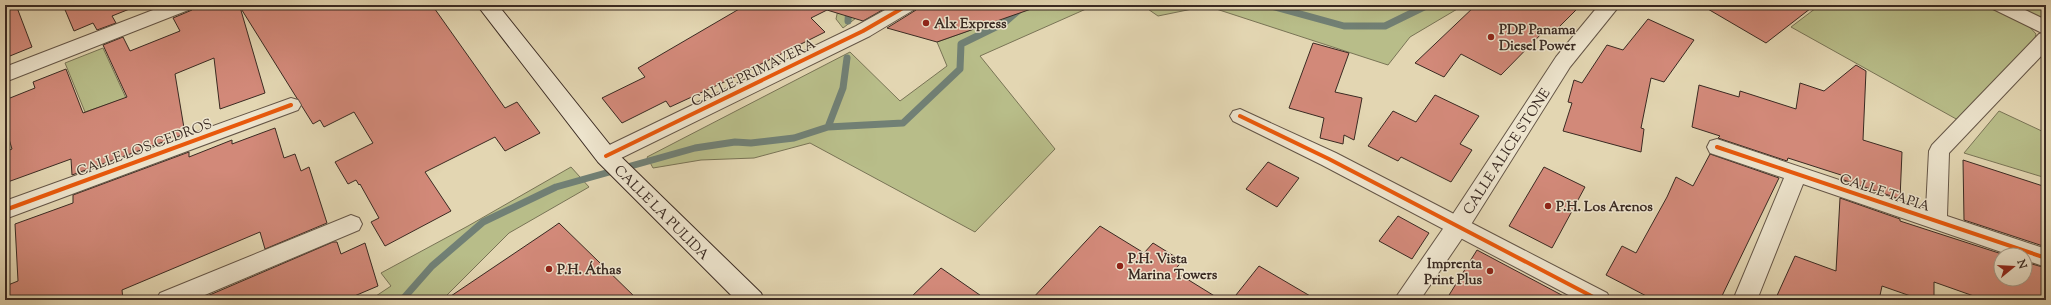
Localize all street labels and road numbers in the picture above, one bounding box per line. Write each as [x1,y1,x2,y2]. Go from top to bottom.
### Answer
street label: CALLE PRIMAVERA [688,35,820,113]
street label: CALLE ALICE STONE [1459,85,1556,219]
street label: CALLE LOS CEDROS [74,115,215,183]
street label: CALLE LA PULIDA [609,161,713,266]
street label: CALLE TAPIA [1836,170,1933,218]

